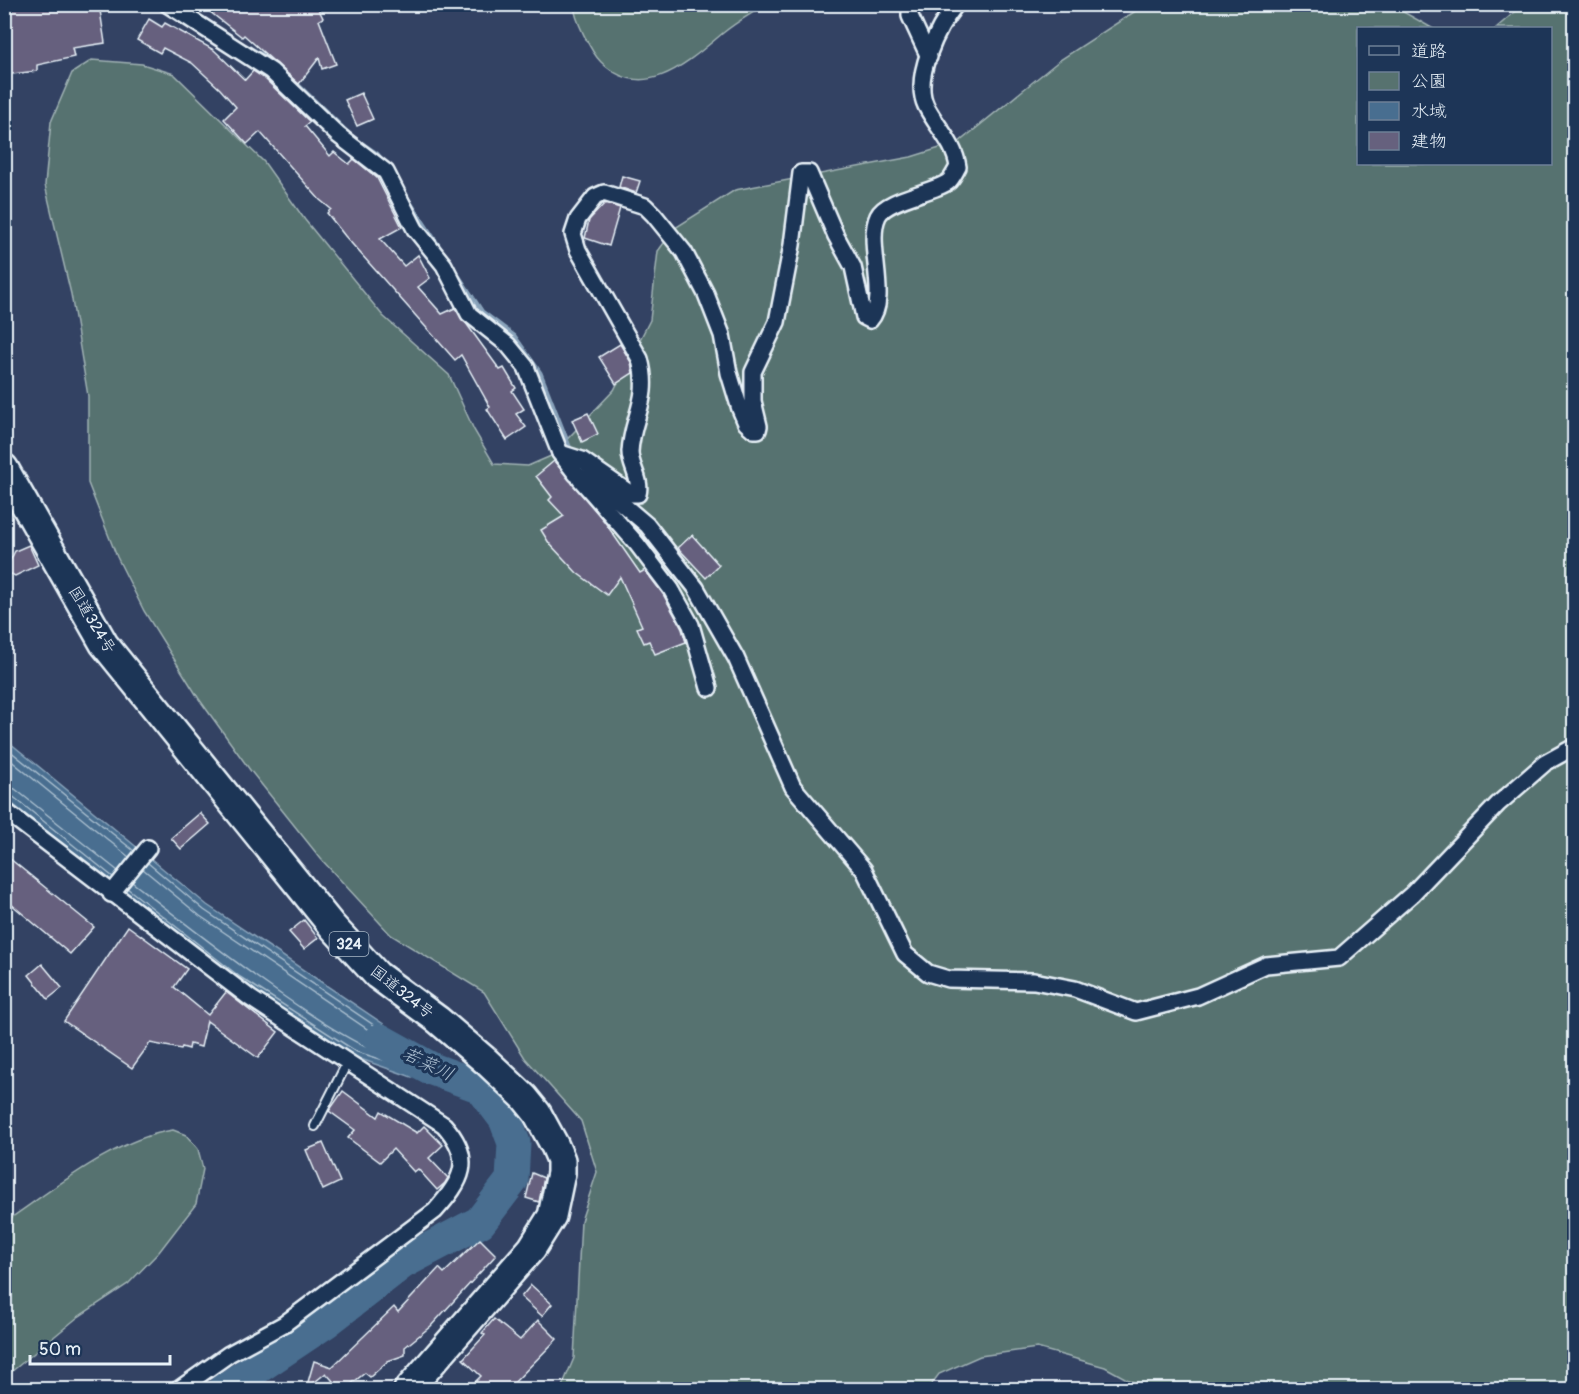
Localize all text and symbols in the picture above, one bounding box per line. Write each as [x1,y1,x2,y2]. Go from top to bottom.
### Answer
legend [1357,27,1552,165]
text: 道路 [1411,40,1447,63]
text: 公園 [1411,70,1447,93]
text: 水域 [1411,100,1447,123]
text: 建物 [1411,130,1447,153]
street label: 国道324号 [64,583,120,657]
road number: 324 [330,932,368,956]
street label: 国道324号 [366,961,438,1023]
water label: 若菜川 [399,1042,457,1086]
scale bar [30,1328,170,1366]
text: 50 m [39,1338,81,1361]

